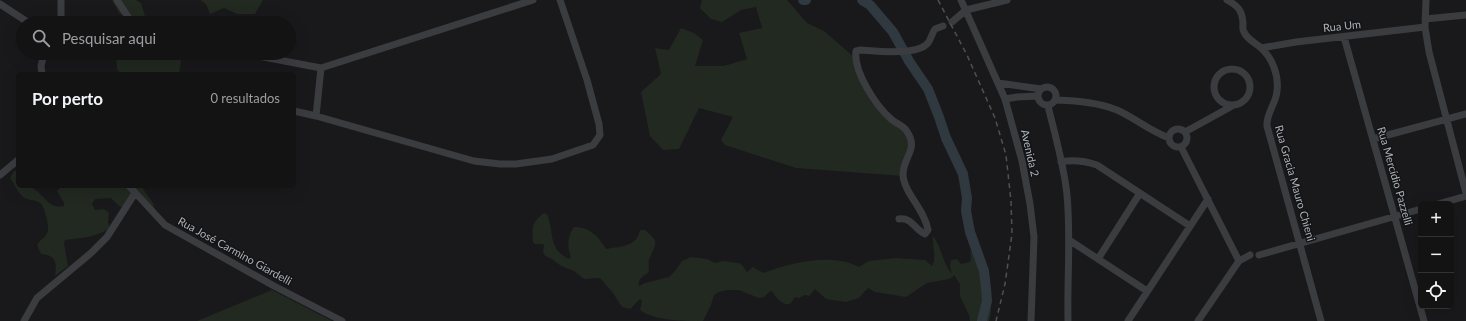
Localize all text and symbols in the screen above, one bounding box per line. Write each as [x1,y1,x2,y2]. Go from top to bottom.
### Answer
search box [16,16,296,60]
street label: Rua Um [1322,17,1362,34]
icon: search [30,27,52,49]
text: Pesquisar aqui [62,29,156,47]
text: Por perto [32,88,103,109]
text: 0 resultados [210,90,280,106]
street label: Rua Gracia Mauro Chieni [1273,123,1318,243]
street label: Rua Mercídio Pazzelli [1375,125,1416,227]
street label: Avenida 2 [1019,128,1042,178]
map controls [1418,201,1454,309]
button: + [1418,201,1454,237]
street label: Rua José Carmino Giardelli [176,214,295,288]
button: − [1418,237,1454,273]
button: locate [1418,273,1454,309]

